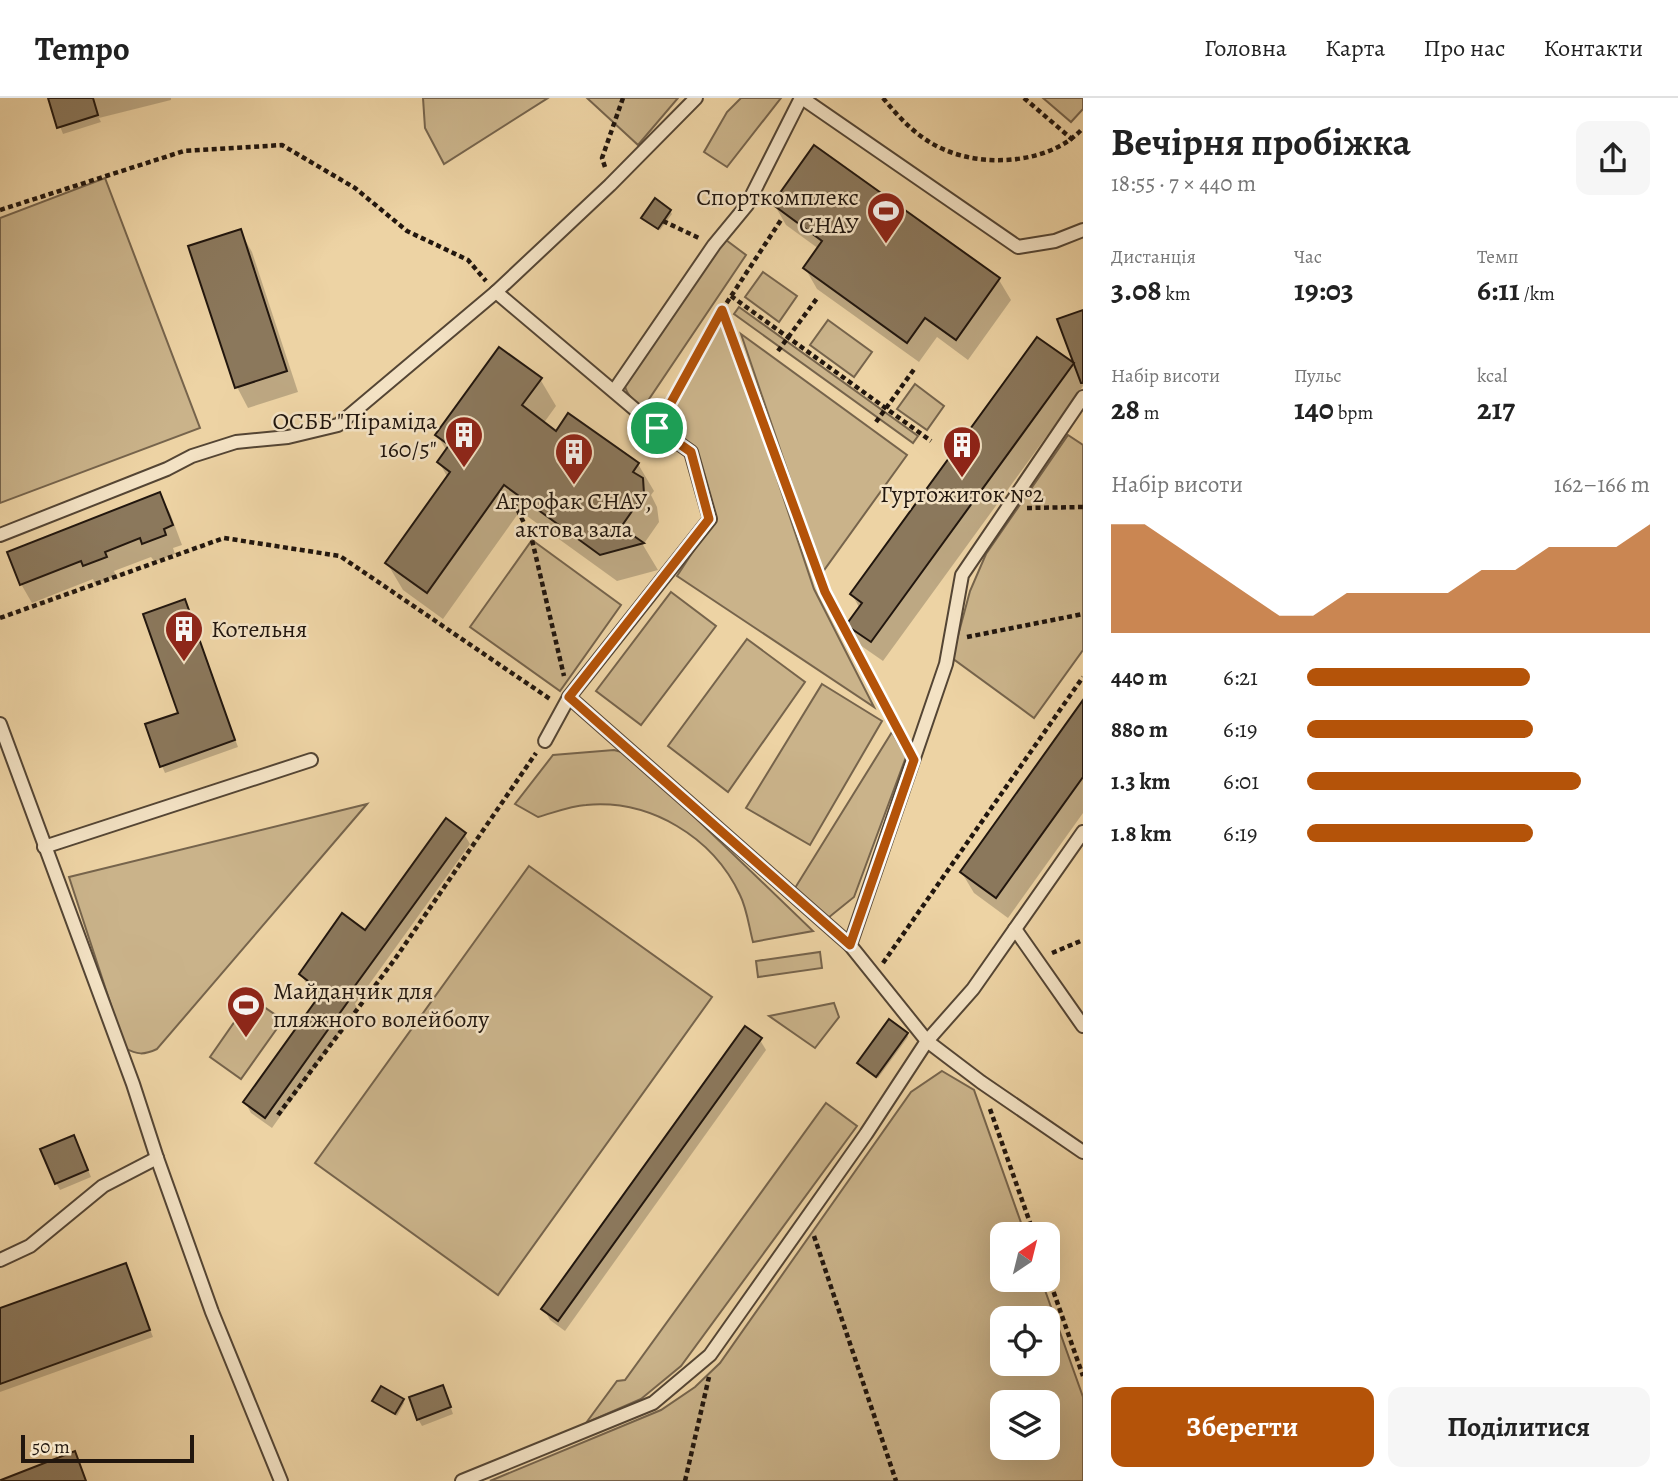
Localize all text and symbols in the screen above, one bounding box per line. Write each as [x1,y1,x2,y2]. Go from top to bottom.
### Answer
text: Tempo [35,26,130,71]
text: Головна [1204,32,1287,64]
text: Карта [1325,32,1385,64]
text: Про нас [1423,32,1505,64]
text: Контакти [1543,32,1643,64]
text: Вечірня пробіжка [1111,116,1411,168]
button: share [1576,121,1650,195]
text: 18:55 · 7 × 440 m [1111,168,1256,199]
place label: Спорткомплекс СНАУ [696,181,859,241]
sports icon: Спорткомплекс СНАУ [865,190,907,245]
text: Дистанція [1111,244,1196,270]
text: Час [1294,244,1322,270]
text: Темп [1477,244,1518,270]
text: 3.08 [1111,270,1162,310]
text: 19:03 [1294,270,1354,310]
text: 6:11 [1477,270,1520,310]
text: km [1162,281,1191,307]
text: /km [1520,281,1555,307]
text: Набір висоти [1111,363,1220,389]
text: Пульс [1294,363,1342,389]
text: kcal [1477,363,1507,389]
text: 28 [1111,389,1140,429]
text: 140 [1294,389,1334,429]
text: 217 [1477,389,1515,429]
pin [627,398,687,458]
text: m [1140,400,1159,426]
text: bpm [1334,400,1373,426]
place label: ОСББ "Піраміда 160/5" [272,405,437,465]
icon: arrive [638,409,676,447]
building icon: ОСББ "Піраміда 160/5" [443,414,485,469]
building icon: Гуртожиток №2 [941,424,983,479]
building icon: Агрофак СНАУ, актова зала [553,431,595,486]
text: Набір висоти [1111,469,1243,500]
text: 162–166 m [1554,469,1650,500]
place label: Гуртожиток №2 [880,478,1044,510]
place label: Агрофак СНАУ, актова зала [495,485,652,545]
building icon: Котельня [163,608,205,663]
place label: Котельня [211,613,307,645]
text: 440 m [1111,662,1167,693]
text: 6:21 [1223,662,1258,693]
text: 880 m [1111,714,1168,745]
text: 6:19 [1223,714,1257,745]
text: 1.3 km [1111,766,1171,797]
text: 6:01 [1223,766,1259,797]
text: 1.8 km [1111,818,1172,849]
text: 6:19 [1223,818,1257,849]
place label: Майданчик для пляжного волейболу [273,975,489,1035]
sports icon: Майданчик для пляжного волейболу [225,984,267,1039]
north arrow [990,1222,1060,1292]
map controls [990,1222,1060,1460]
button: locate [990,1306,1060,1376]
button: Зберегти [1111,1387,1374,1467]
button: Поділитися [1388,1387,1650,1467]
button: layers [990,1390,1060,1460]
scale bar [21,1432,194,1464]
text: 50 m [32,1434,70,1460]

